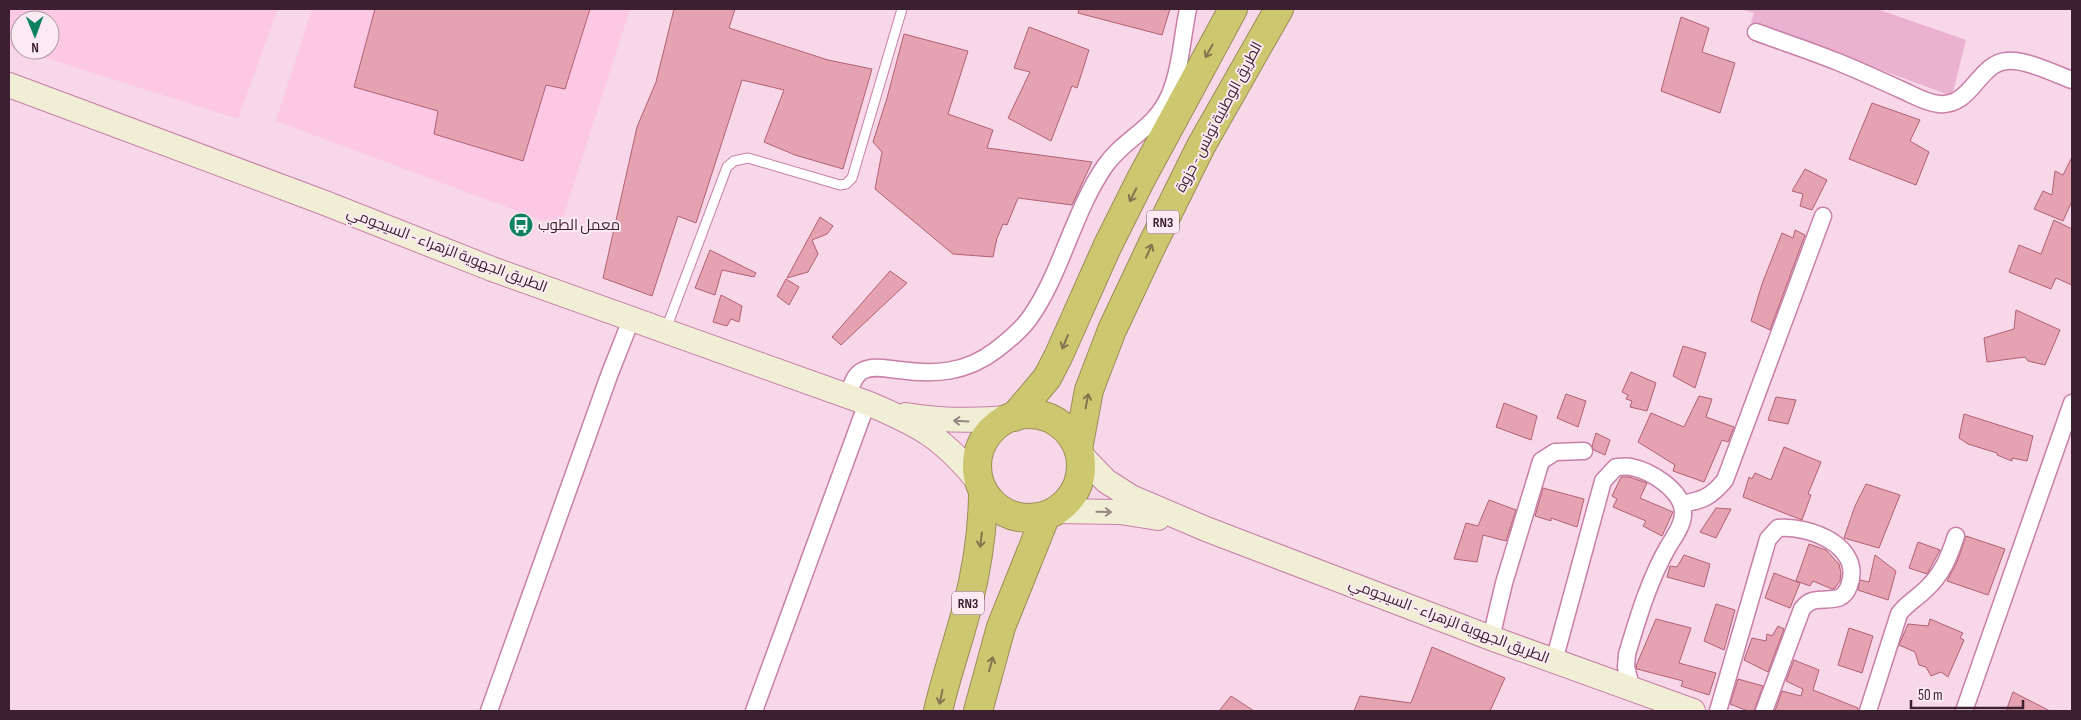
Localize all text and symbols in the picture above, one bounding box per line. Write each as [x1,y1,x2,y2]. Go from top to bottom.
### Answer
north arrow [10,10,60,60]
street label: الطريق الوطنية تونس - حزوة [1171,38,1267,196]
text: N [31,39,39,56]
one-way arrow [1203,43,1213,58]
one-way arrow [1128,187,1137,202]
street label: الطريق الجهوية الزهراء - السيجومي [343,203,550,299]
road number: RN3 [1147,210,1179,233]
bus stop icon: معمل الطوب [508,212,534,238]
place label: معمل الطوب [538,216,620,235]
one-way arrow [1145,244,1154,259]
one-way arrow [1059,334,1069,349]
one-way arrow [1082,393,1092,409]
one-way arrow [953,416,969,425]
one-way arrow [1095,507,1111,516]
one-way arrow [976,531,986,547]
street label: الطريق الجهوية الزهراء - السيجومي [1345,574,1552,670]
road number: RN3 [952,592,984,614]
one-way arrow [987,657,996,673]
scale bar [1911,678,2024,710]
text: 50 m [1918,686,1943,705]
one-way arrow [936,688,945,704]

